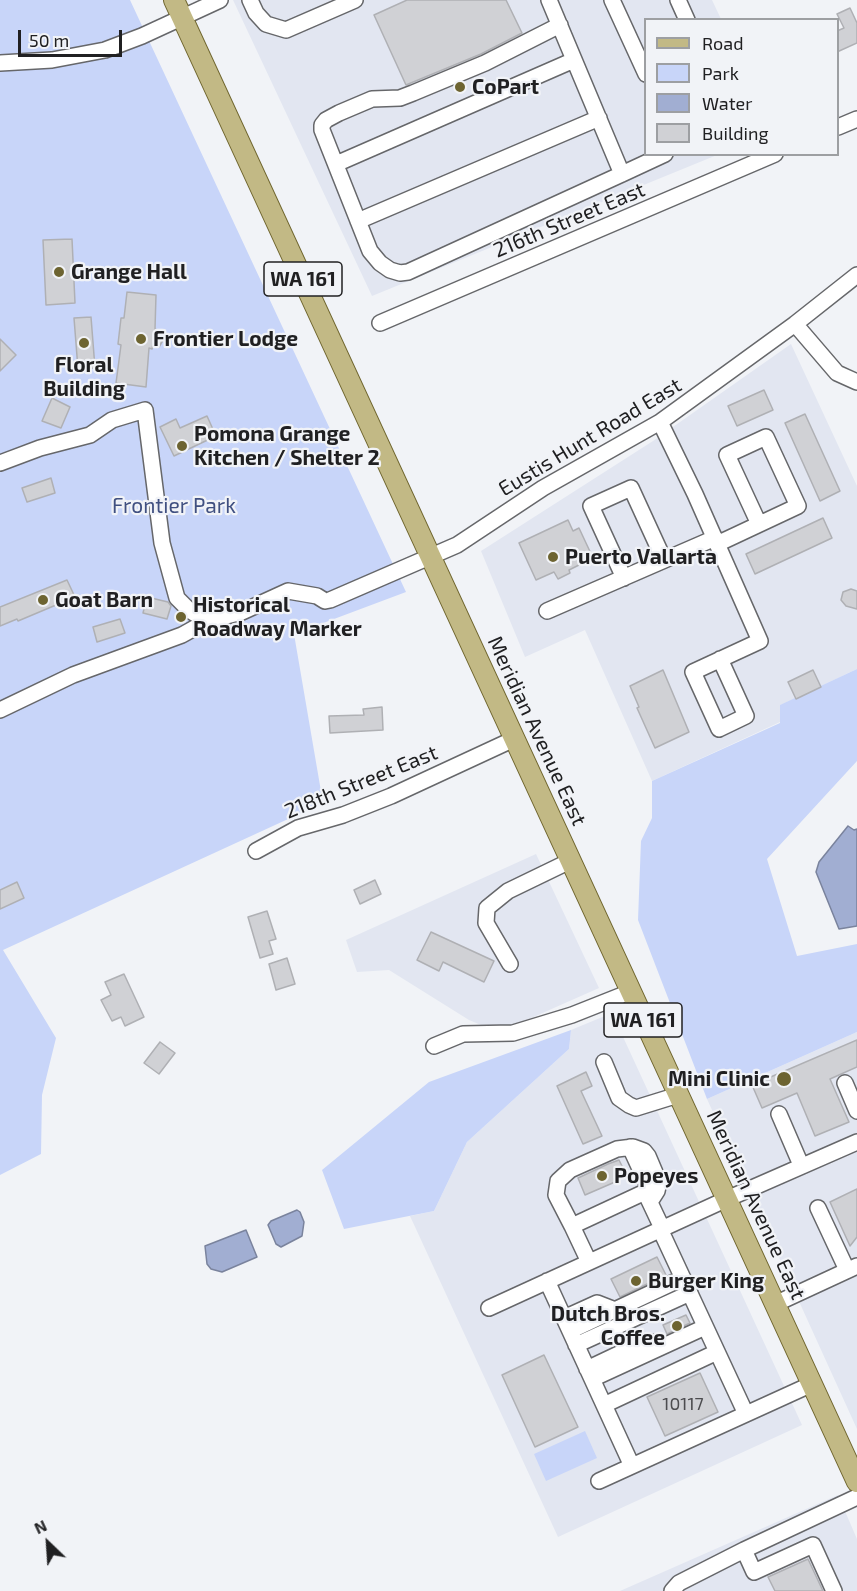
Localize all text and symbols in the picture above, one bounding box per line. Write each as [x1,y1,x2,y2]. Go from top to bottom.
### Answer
scale bar [21,18,124,56]
legend [644,18,839,156]
text: 50 m [29,29,69,51]
text: Road [702,32,743,54]
text: Park [702,62,739,84]
place label: CoPart [472,74,539,100]
marker: CoPart [453,80,467,94]
text: Water [702,92,752,114]
text: Building [702,122,769,144]
street label: 216th Street East [489,177,649,263]
place label: Grange Hall [71,259,187,285]
road number: WA 161 [264,262,342,296]
marker: Grange Hall [52,265,66,279]
place label: Frontier Lodge [153,326,298,352]
marker: Frontier Lodge [134,332,148,346]
marker: Floral Building [77,336,91,350]
place label: Floral Building [43,352,125,402]
street label: Eustis Hunt Road East [494,372,686,502]
place label: Pomona Grange Kitchen / Shelter 2 [194,421,380,471]
marker: Pomona Grange Kitchen / Shelter 2 [175,439,189,453]
park label: Frontier Park [112,493,236,519]
place label: Puerto Vallarta [565,544,717,570]
marker: Puerto Vallarta [546,550,560,564]
place label: Goat Barn [55,587,153,613]
place label: Historical Roadway Marker [193,592,362,642]
marker: Goat Barn [36,593,50,607]
marker: Historical Roadway Marker [174,610,188,624]
street label: Meridian Avenue East [482,632,592,830]
street label: 218th Street East [281,740,441,824]
road number: WA 161 [604,1003,682,1037]
place label: Mini Clinic [668,1066,770,1092]
marker: Mini Clinic [775,1070,793,1088]
street label: Meridian Avenue East [701,1106,811,1304]
place label: Popeyes [614,1163,698,1189]
marker: Popeyes [595,1169,609,1183]
place label: Burger King [648,1268,764,1294]
marker: Burger King [629,1274,643,1288]
place label: Dutch Bros. Coffee [551,1301,665,1351]
marker: Dutch Bros. Coffee [670,1319,684,1333]
house number: 10117 [662,1393,704,1415]
north arrow [18,1513,78,1573]
text: N [31,1515,49,1537]

